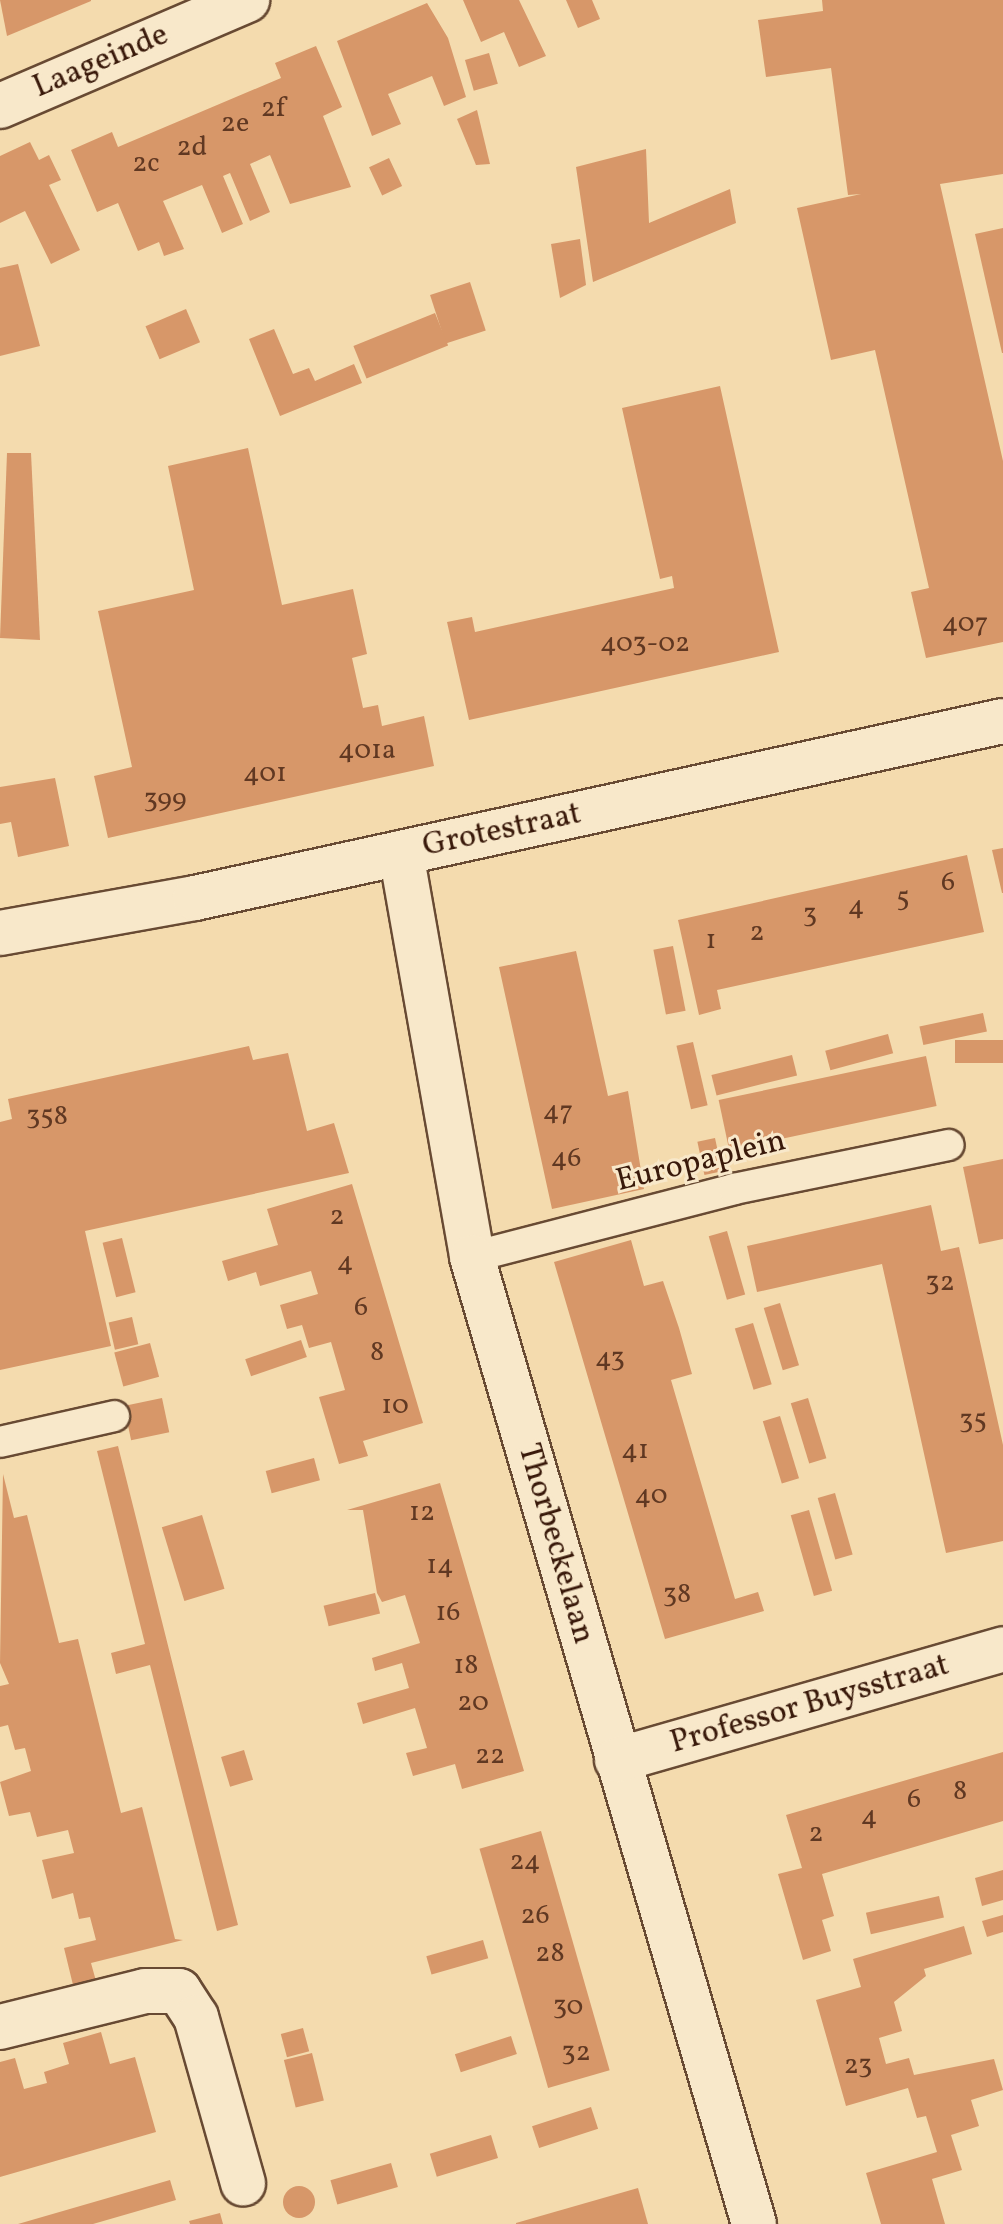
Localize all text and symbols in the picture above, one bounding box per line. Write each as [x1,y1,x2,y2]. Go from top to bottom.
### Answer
street label: Laageinde [28,16,174,108]
house number: 2f [261,92,285,126]
house number: 2e [221,107,249,141]
house number: 2d [177,131,207,165]
house number: 2c [132,147,160,181]
house number: 407 [942,607,988,641]
house number: 403-02 [600,627,690,661]
house number: 401a [338,734,396,768]
house number: 401 [243,757,287,791]
house number: 399 [143,783,187,817]
street label: Grotestraat [419,795,585,867]
house number: 6 [941,866,955,900]
house number: 5 [896,882,910,916]
house number: 4 [848,890,864,924]
house number: 3 [803,898,817,932]
house number: 2 [749,916,765,950]
house number: 1 [706,924,716,958]
house number: 47 [543,1095,573,1129]
house number: 358 [26,1100,68,1134]
street label: Europaplein [612,1122,790,1202]
house number: 46 [551,1142,581,1176]
house number: 2 [329,1200,345,1234]
house number: 4 [337,1246,353,1280]
house number: 32 [925,1266,955,1300]
house number: 6 [354,1291,368,1325]
house number: 8 [370,1336,384,1370]
house number: 43 [595,1342,625,1376]
house number: 10 [381,1389,409,1423]
house number: 35 [959,1404,987,1438]
house number: 41 [621,1434,649,1468]
street label: Thorbeckelaan [508,1439,602,1649]
house number: 40 [635,1479,667,1513]
house number: 12 [409,1496,435,1530]
house number: 14 [426,1549,454,1583]
house number: 38 [663,1578,691,1612]
house number: 16 [435,1596,461,1630]
street label: Professor Buysstraat [666,1647,954,1763]
house number: 18 [453,1649,479,1683]
house number: 20 [457,1686,489,1720]
house number: 22 [475,1739,505,1773]
house number: 8 [953,1775,967,1809]
house number: 6 [907,1783,921,1817]
house number: 4 [861,1800,877,1834]
house number: 2 [808,1817,824,1851]
house number: 24 [510,1845,540,1879]
house number: 26 [520,1899,550,1933]
house number: 28 [535,1937,565,1971]
house number: 30 [553,1990,583,2024]
house number: 32 [561,2036,591,2070]
house number: 23 [844,2049,872,2083]

